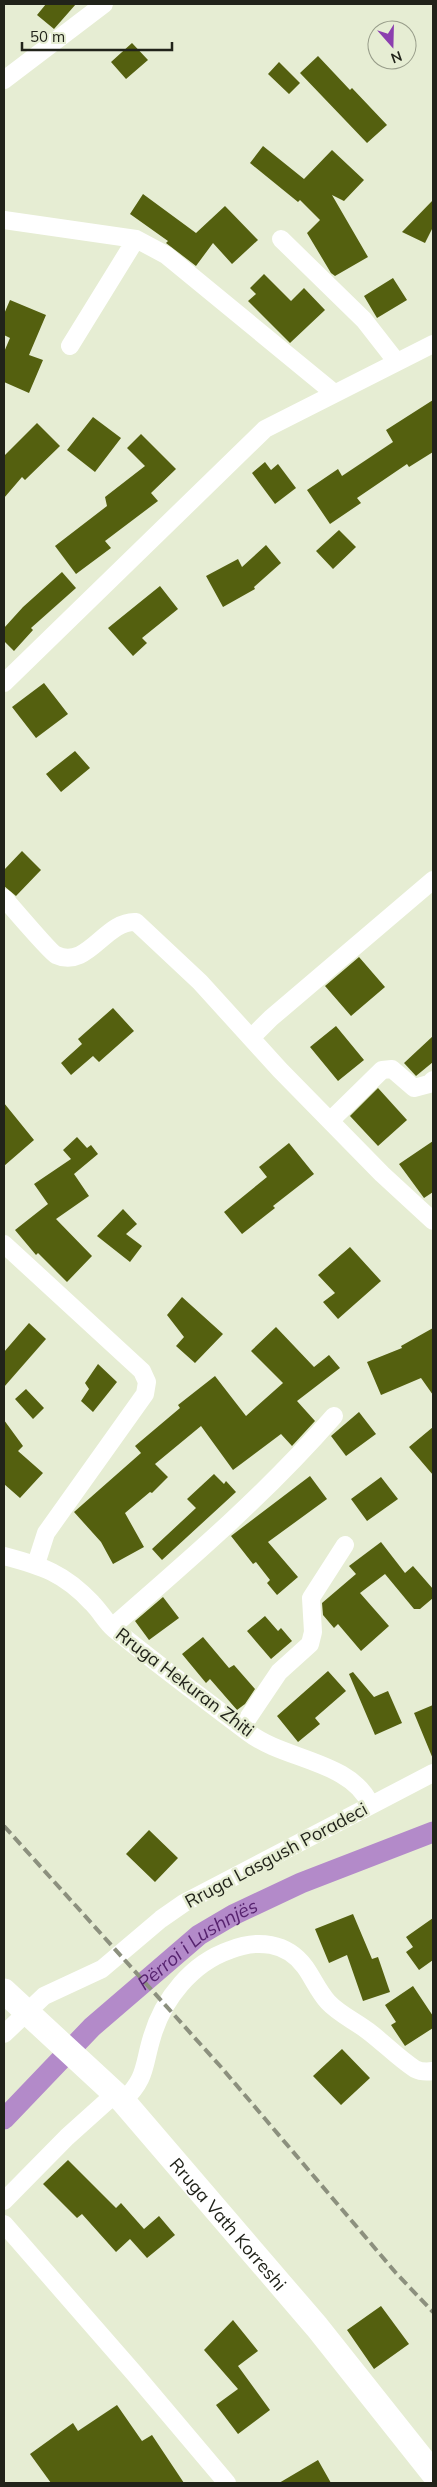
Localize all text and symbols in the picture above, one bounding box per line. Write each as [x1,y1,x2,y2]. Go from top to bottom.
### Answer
scale bar [22,20,172,52]
north arrow [367,20,417,70]
text: 50 m [30,27,65,46]
text: N [388,47,404,67]
street label: Rruga Hekuran Zhiti [111,1622,259,1742]
street label: Rruga Lasgush Poradeci [181,1797,371,1913]
water label: Përroi i Lushnjës [132,1893,261,1995]
street label: Rruga Vath Korreshi [165,2153,292,2295]

